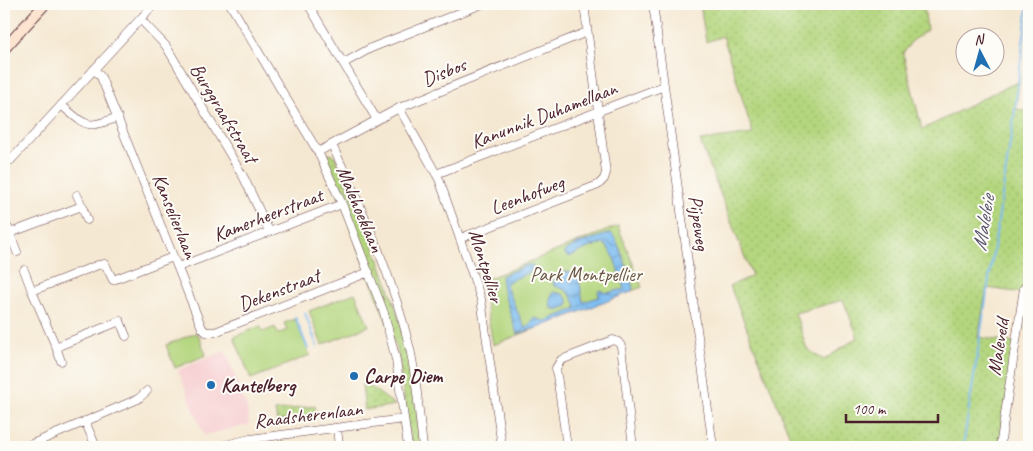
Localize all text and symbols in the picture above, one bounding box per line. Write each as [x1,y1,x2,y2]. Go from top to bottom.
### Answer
north arrow [956,28,1006,78]
text: N [973,30,986,48]
street label: Disbos [418,51,472,92]
street label: Burggraafstraat [184,58,265,171]
street label: Kanunnik Duhamellaan [467,75,622,154]
street label: Malehoeklaan [331,162,390,257]
street label: Leenhofweg [487,169,569,220]
street label: Kanselierlaan [147,170,204,263]
street label: Kamerheerstraat [210,182,329,247]
water label: Maleleie [966,190,1001,253]
street label: Pijpeweg [683,194,715,253]
street label: Montpellier [463,226,509,307]
street label: Dekenstraat [235,262,326,317]
park label: Park Montpellier [530,262,644,287]
street label: Maleveld [981,314,1015,377]
place label: Carpe Diem [364,364,444,389]
marker: Carpe Diem [348,370,360,382]
place label: Kantelberg [221,373,297,398]
marker: Kantelberg [205,379,217,391]
scale bar [846,391,938,423]
street label: Raadsherenlaan [252,396,365,434]
text: 100 m [853,400,887,419]

